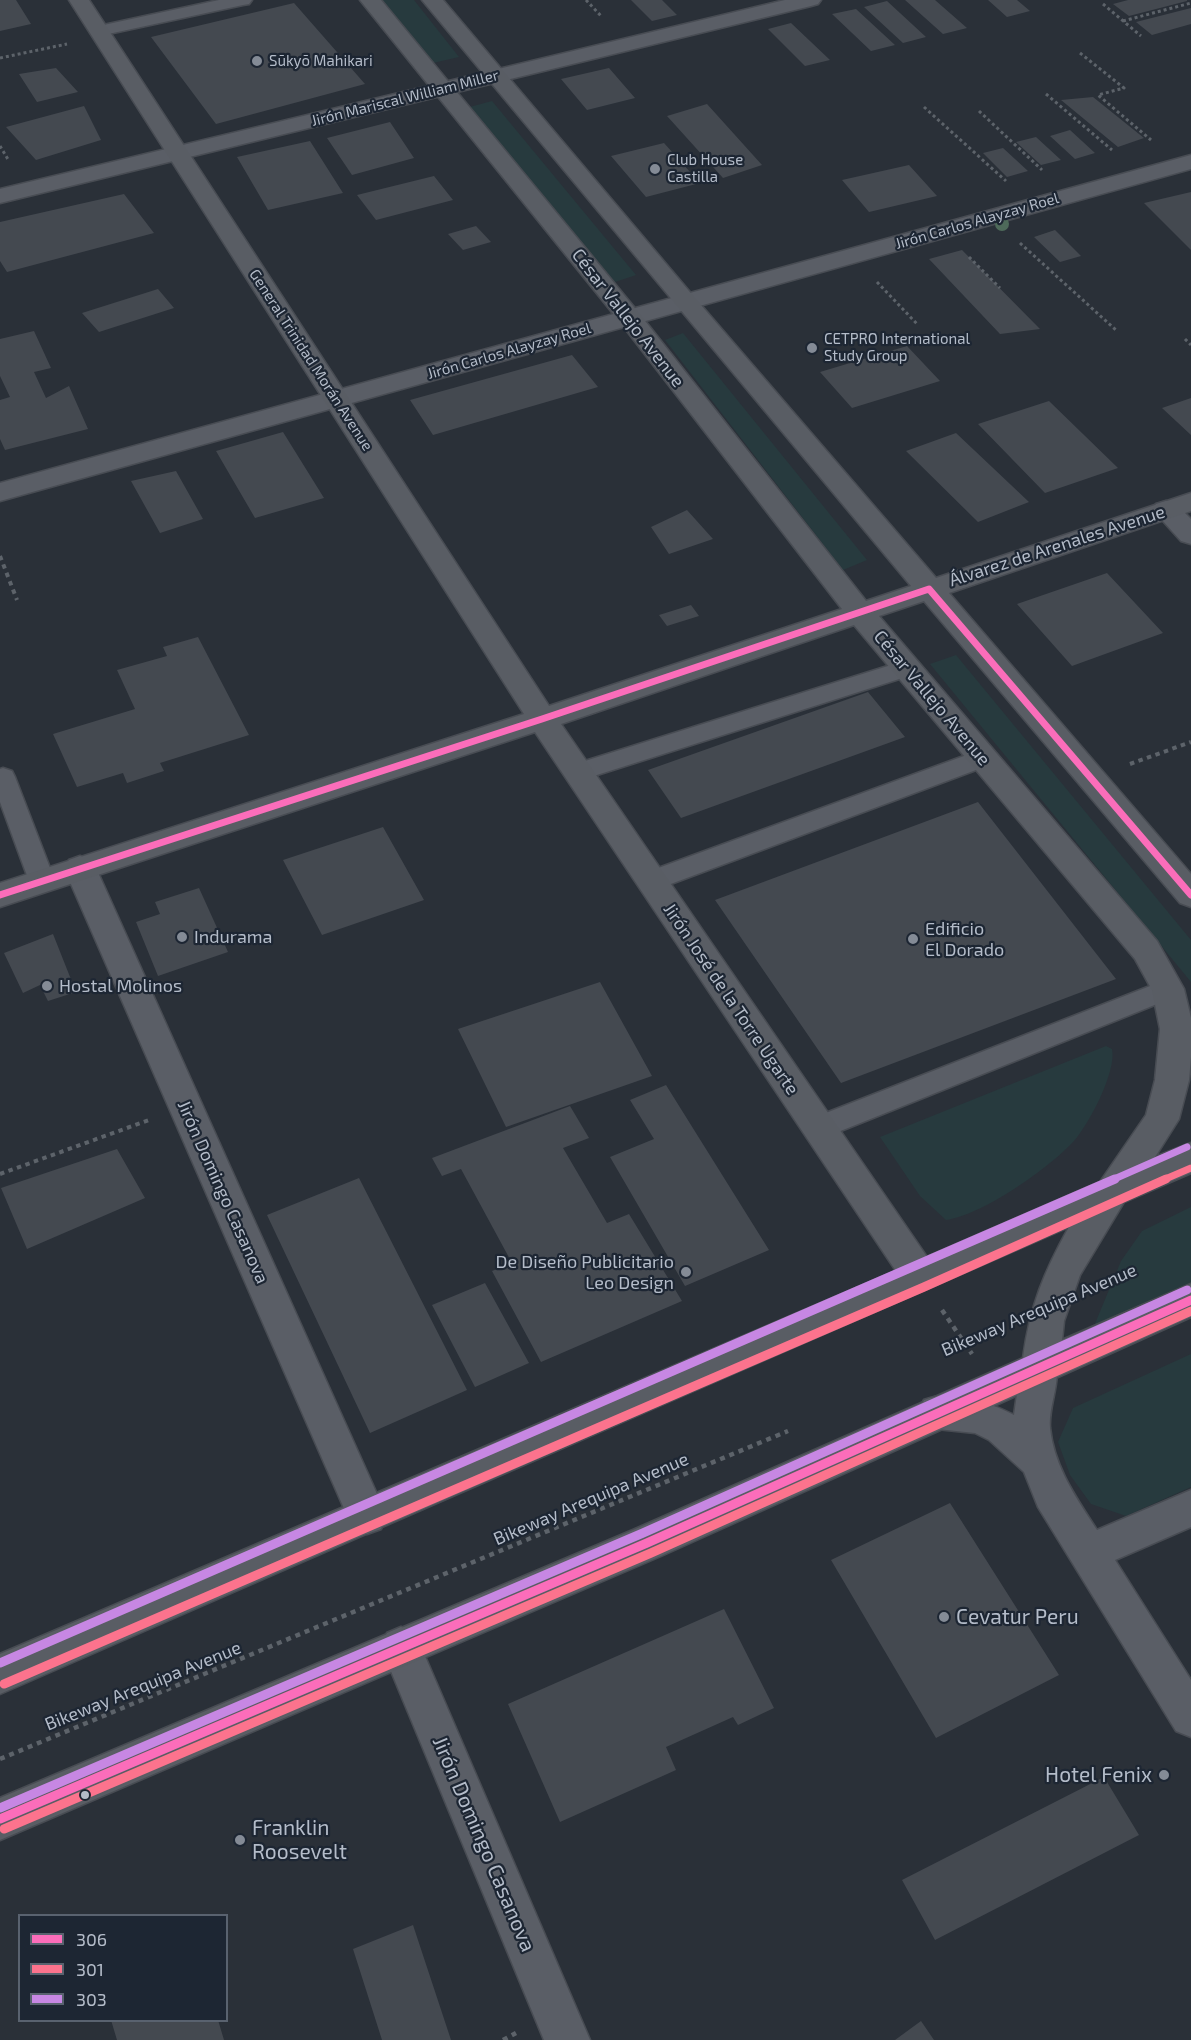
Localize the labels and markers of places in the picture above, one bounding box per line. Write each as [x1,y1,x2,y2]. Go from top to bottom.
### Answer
place label: Sūkyō Mahikari [269,52,373,70]
marker: Sūkyō Mahikari [250,54,264,68]
place label: Club House Castilla [667,151,743,186]
marker: Club House Castilla [648,162,662,176]
place label: CETPRO International Study Group [824,330,970,365]
marker: CETPRO International Study Group [805,341,819,355]
place label: Edificio El Dorado [925,918,1004,960]
place label: Indurama [194,926,272,948]
marker: Indurama [175,930,189,944]
marker: Edificio El Dorado [906,932,920,946]
place label: Hostal Molinos [59,975,182,997]
marker: Hostal Molinos [40,979,54,993]
place label: De Diseño Publicitario Leo Design [496,1251,674,1294]
marker: De Diseño Publicitario Leo Design [679,1265,693,1279]
place label: Cevatur Peru [956,1604,1079,1630]
marker: Cevatur Peru [937,1610,951,1624]
place label: Hotel Fenix [1045,1762,1152,1788]
marker: Hotel Fenix [1157,1768,1171,1782]
unlabelled marker [79,1789,91,1801]
place label: Franklin Roosevelt [252,1815,347,1865]
marker: Franklin Roosevelt [233,1833,247,1847]

